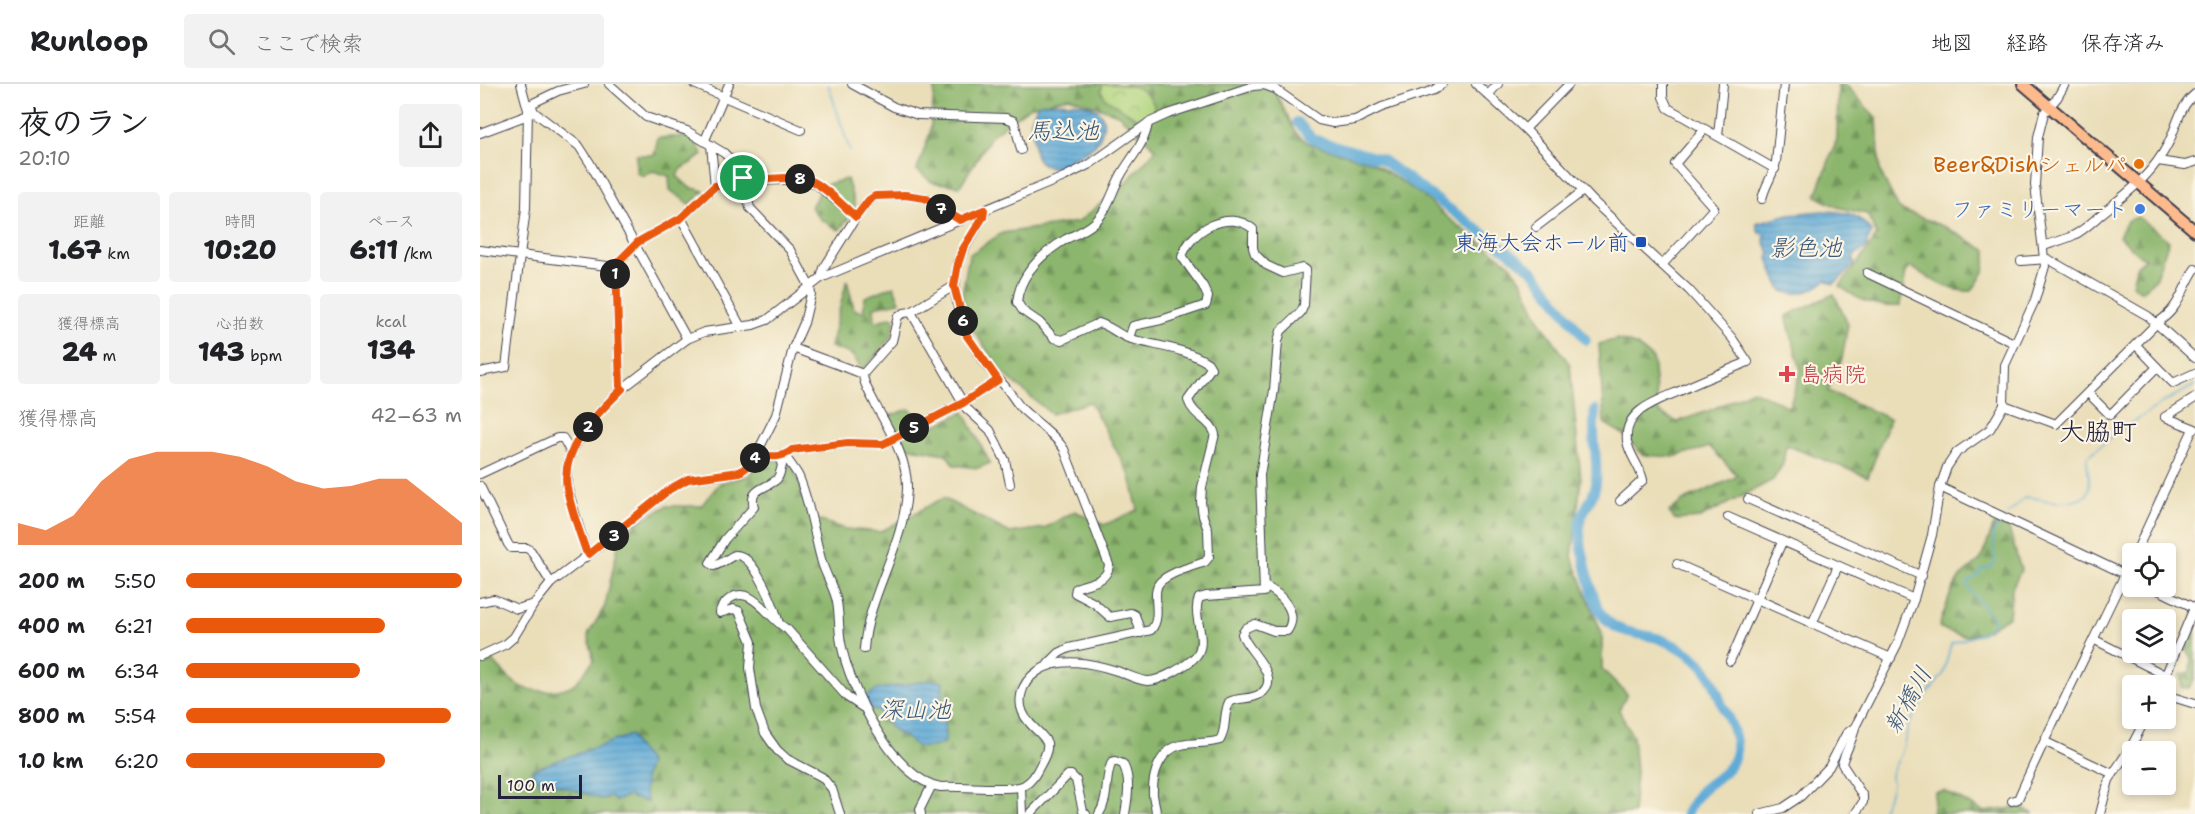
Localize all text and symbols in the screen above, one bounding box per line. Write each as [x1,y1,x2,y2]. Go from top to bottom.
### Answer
search box [184,14,604,68]
text: Runloop [30,22,148,60]
icon: search [205,25,238,58]
text: ここで検索 [253,29,363,58]
text: 地図 [1931,29,1973,57]
text: 経路 [2006,29,2048,57]
text: 保存済み [2081,29,2165,57]
text: 夜のラン [18,100,150,145]
button: share [399,104,462,167]
water label: 馬込池 [1027,115,1100,147]
text: 20:10 [18,145,71,171]
place label: Beer&Dishシェルパ [1933,150,2127,179]
pin [717,152,768,203]
marker: Beer&Dishシェルパ [2132,157,2146,171]
icon: arrive [726,161,759,194]
pin: 8 [785,164,815,194]
text: 8 [794,168,806,189]
pin: 7 [926,194,956,224]
place label: ファミリーマート [1952,195,2128,224]
text: 7 [935,198,947,219]
marker: ファミリーマート [2133,202,2147,216]
text: 距離 [73,211,105,232]
text: 時間 [224,211,256,232]
text: ペース [367,211,415,232]
place label: 東海大会ホール前 [1454,228,1629,257]
text: 1.67 [48,232,102,267]
text: 10:20 [203,232,277,267]
text: 6:11 [350,232,398,267]
water label: 影色池 [1770,232,1843,264]
marker: 東海大会ホール前 [1634,235,1648,249]
text: km [102,243,130,264]
text: /km [398,243,432,264]
pin: 1 [600,259,630,289]
text: 1 [611,263,619,284]
pin: 6 [948,306,978,336]
text: 6 [957,310,969,331]
text: kcal [375,311,407,332]
text: 獲得標高 [57,313,121,334]
text: 心拍数 [216,313,264,334]
text: 134 [367,332,415,367]
text: 24 [62,334,97,369]
text: 143 [198,334,245,369]
text: m [97,345,116,366]
text: bpm [245,345,282,366]
place label: 島病院 [1800,360,1866,389]
marker: 島病院 [1778,365,1796,383]
text: 42–63 m [371,402,462,428]
text: 獲得標高 [18,405,98,431]
pin: 2 [573,412,603,442]
pin: 5 [899,413,929,443]
district label: 大脇町 [2059,413,2137,448]
text: 2 [582,416,594,437]
text: 5 [909,417,919,438]
pin: 4 [740,443,770,473]
text: 4 [749,447,761,468]
pin: 3 [599,521,629,551]
text: 3 [608,525,620,546]
map controls [2122,543,2176,795]
button: locate [2122,543,2176,597]
text: 200 m [18,568,85,594]
text: 5:50 [114,568,157,594]
button: layers [2122,609,2176,663]
text: 400 m [18,613,85,639]
text: 6:21 [114,613,153,639]
text: 600 m [18,658,85,684]
text: 6:34 [114,658,159,684]
water label: 新橋川 [1877,661,1939,739]
button: + [2122,675,2176,729]
water label: 深山池 [879,694,952,726]
text: 800 m [18,703,85,729]
text: 5:54 [114,703,156,729]
button: − [2122,741,2176,795]
text: 1.0 km [18,748,83,774]
text: 6:20 [114,748,159,774]
scale bar [498,772,582,800]
text: 100 m [507,775,555,796]

